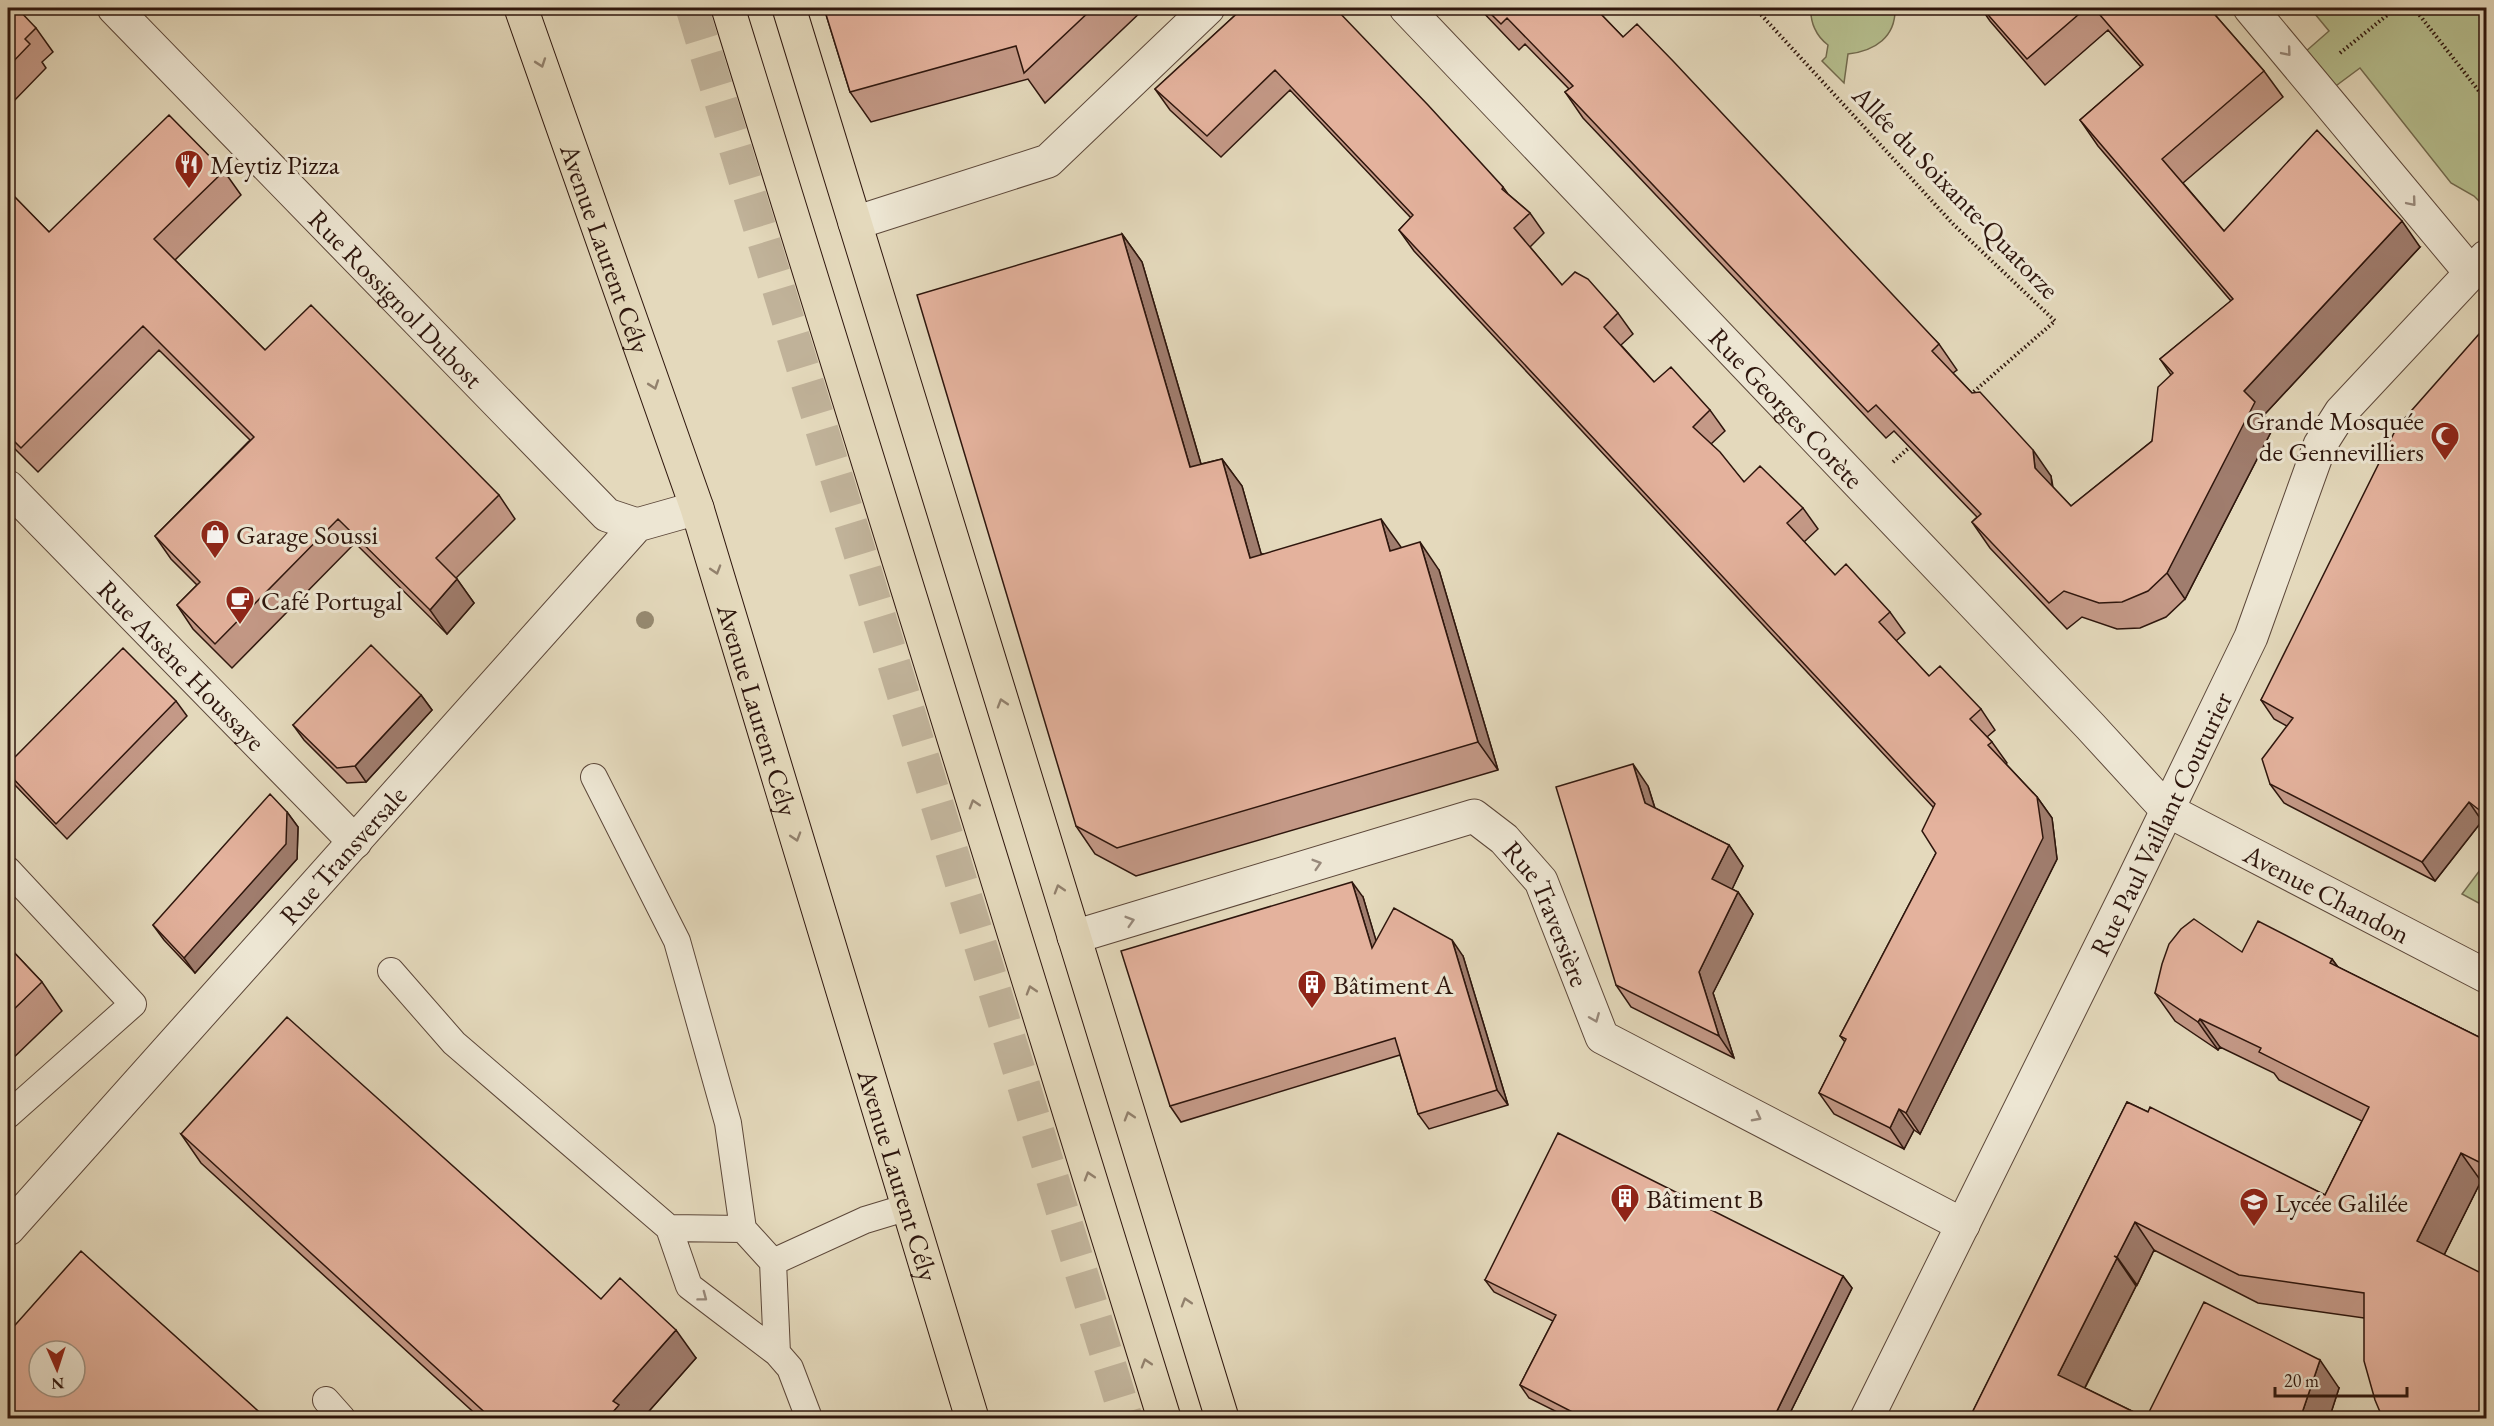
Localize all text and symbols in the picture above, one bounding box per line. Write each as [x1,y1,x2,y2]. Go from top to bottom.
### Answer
one-way arrow [2280,46,2291,57]
one-way arrow [533,57,546,68]
street label: Allée du Soixante-Quatorze [1844,77,2067,306]
street label: Avenue Laurent Cély [552,138,659,358]
place label: Meytiz Pizza [210,147,340,182]
restaurant icon: Meytiz Pizza [173,148,205,190]
one-way arrow [2405,195,2416,206]
street label: Rue Rossignol Dubost [301,202,492,396]
street label: Rue Georges Corète [1702,320,1872,496]
one-way arrow [647,379,660,390]
place label: Grande Mosquée de Gennevilliers [2246,403,2424,469]
mosque icon: Grande Mosquée de Gennevilliers [2429,420,2461,462]
place label: Garage Soussi [236,517,379,552]
shop icon: Garage Soussi [199,518,231,560]
one-way arrow [709,564,721,575]
street label: Rue Arsène Houssaye [91,572,273,758]
place label: Café Portugal [261,583,402,618]
cafe icon: Café Portugal [224,584,256,626]
street label: Avenue Laurent Cély [709,599,807,820]
street label: Rue Paul Vaillant Couturier [2081,686,2239,961]
one-way arrow [997,698,1009,709]
street label: Rue Transversale [271,778,414,932]
one-way arrow [969,799,981,810]
one-way arrow [789,831,801,842]
street label: Rue Traversière [1496,833,1598,991]
street label: Avenue Chandon [2237,835,2416,951]
one-way arrow [1311,859,1322,871]
one-way arrow [1054,884,1066,895]
one-way arrow [1124,916,1135,928]
place label: Bâtiment A [1333,967,1453,1002]
building icon: Bâtiment A [1296,968,1328,1010]
one-way arrow [1026,985,1038,996]
one-way arrow [1588,1011,1600,1022]
street label: Avenue Laurent Cély [850,1064,947,1285]
one-way arrow [1751,1110,1762,1122]
one-way arrow [1124,1111,1136,1122]
one-way arrow [1084,1171,1096,1182]
place label: Bâtiment B [1646,1181,1763,1216]
building icon: Bâtiment B [1609,1182,1641,1224]
place label: Lycée Galilée [2275,1185,2408,1220]
school or university icon: Lycée Galilée [2238,1186,2270,1228]
one-way arrow [697,1290,708,1301]
one-way arrow [1181,1297,1193,1308]
north arrow [27,1339,87,1399]
one-way arrow [1141,1358,1153,1369]
scale bar [2275,1360,2407,1398]
text: 20 m [2284,1369,2319,1392]
text: N [51,1373,65,1394]

